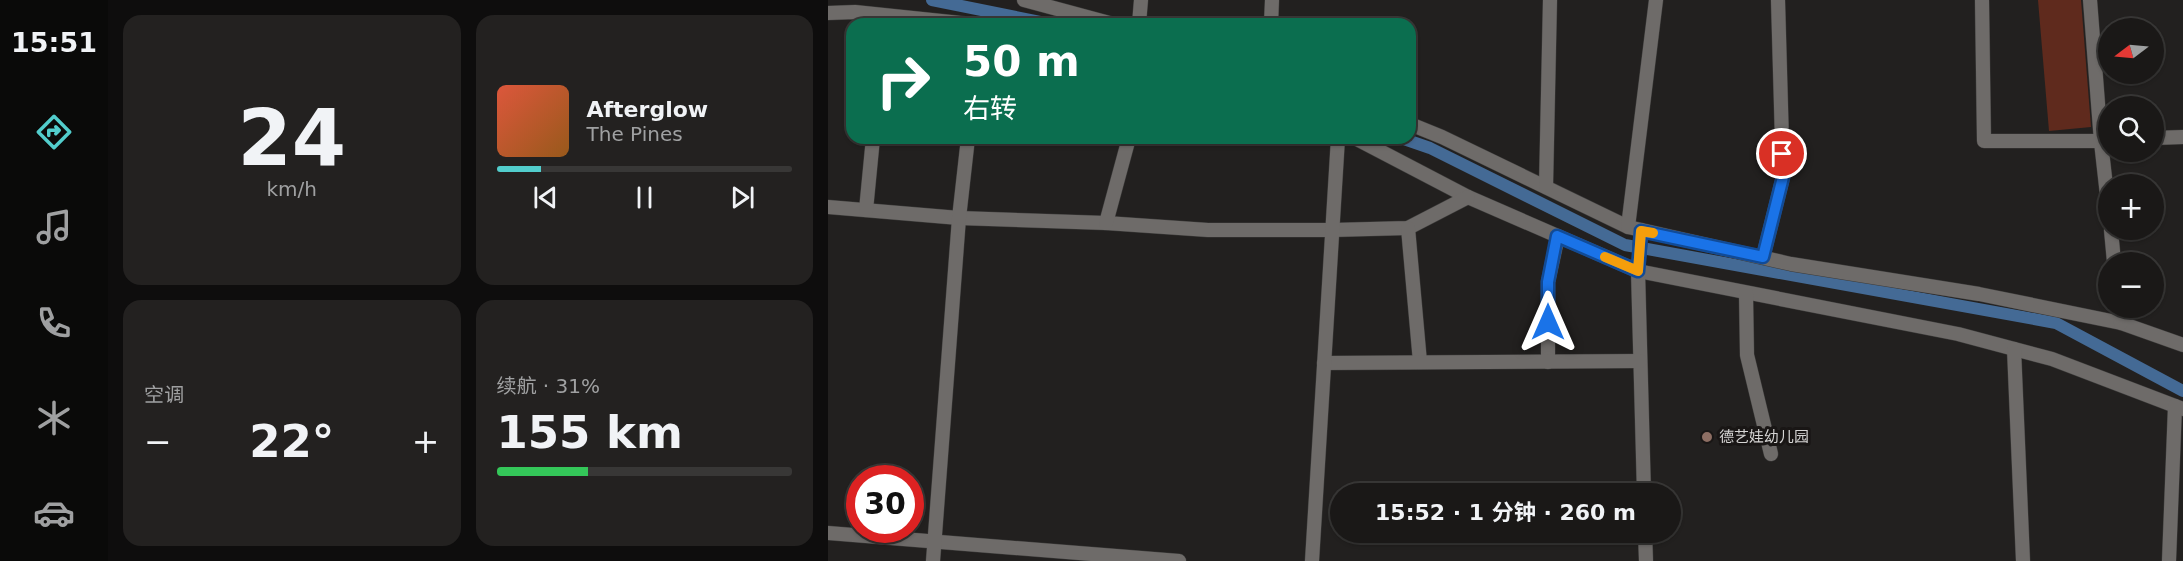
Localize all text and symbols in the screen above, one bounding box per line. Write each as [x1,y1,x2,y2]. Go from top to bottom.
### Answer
north arrow [2098,18,2164,84]
map controls [2098,18,2164,318]
text: 15:51 [11,27,97,58]
text: 50 m [963,37,1080,86]
icon: right [864,42,942,120]
text: 24 [237,93,346,183]
text: 右转 [963,93,1017,124]
button: search [2098,96,2164,162]
text: Afterglow [587,97,708,122]
icon: directions [33,111,75,153]
text: The Pines [587,122,683,146]
pin [1756,128,1807,179]
icon: arrive [1765,137,1798,170]
button: + [2098,174,2164,240]
text: km/h [267,177,317,201]
icon: previous [529,181,562,214]
icon: pause [628,181,661,214]
icon: next [726,181,759,214]
icon: music [33,206,75,248]
button: − [2098,252,2164,318]
position arrow [1516,290,1580,354]
icon: phone [33,302,75,344]
text: 续航 · 31% [497,374,600,398]
text: 空调 [144,383,184,407]
icon: climate [33,397,75,439]
text: 155 km [497,406,683,459]
text: 22° [249,415,334,468]
text: − [144,422,172,461]
text: + [412,422,440,461]
place label: 德艺娃幼儿园 [1719,428,1809,446]
marker: 德艺娃幼儿园 [1700,430,1714,444]
speed limit sign: 30 [846,465,924,543]
icon: car [33,492,75,534]
text: 15:52 · 1 分钟 · 260 m [1375,500,1636,525]

